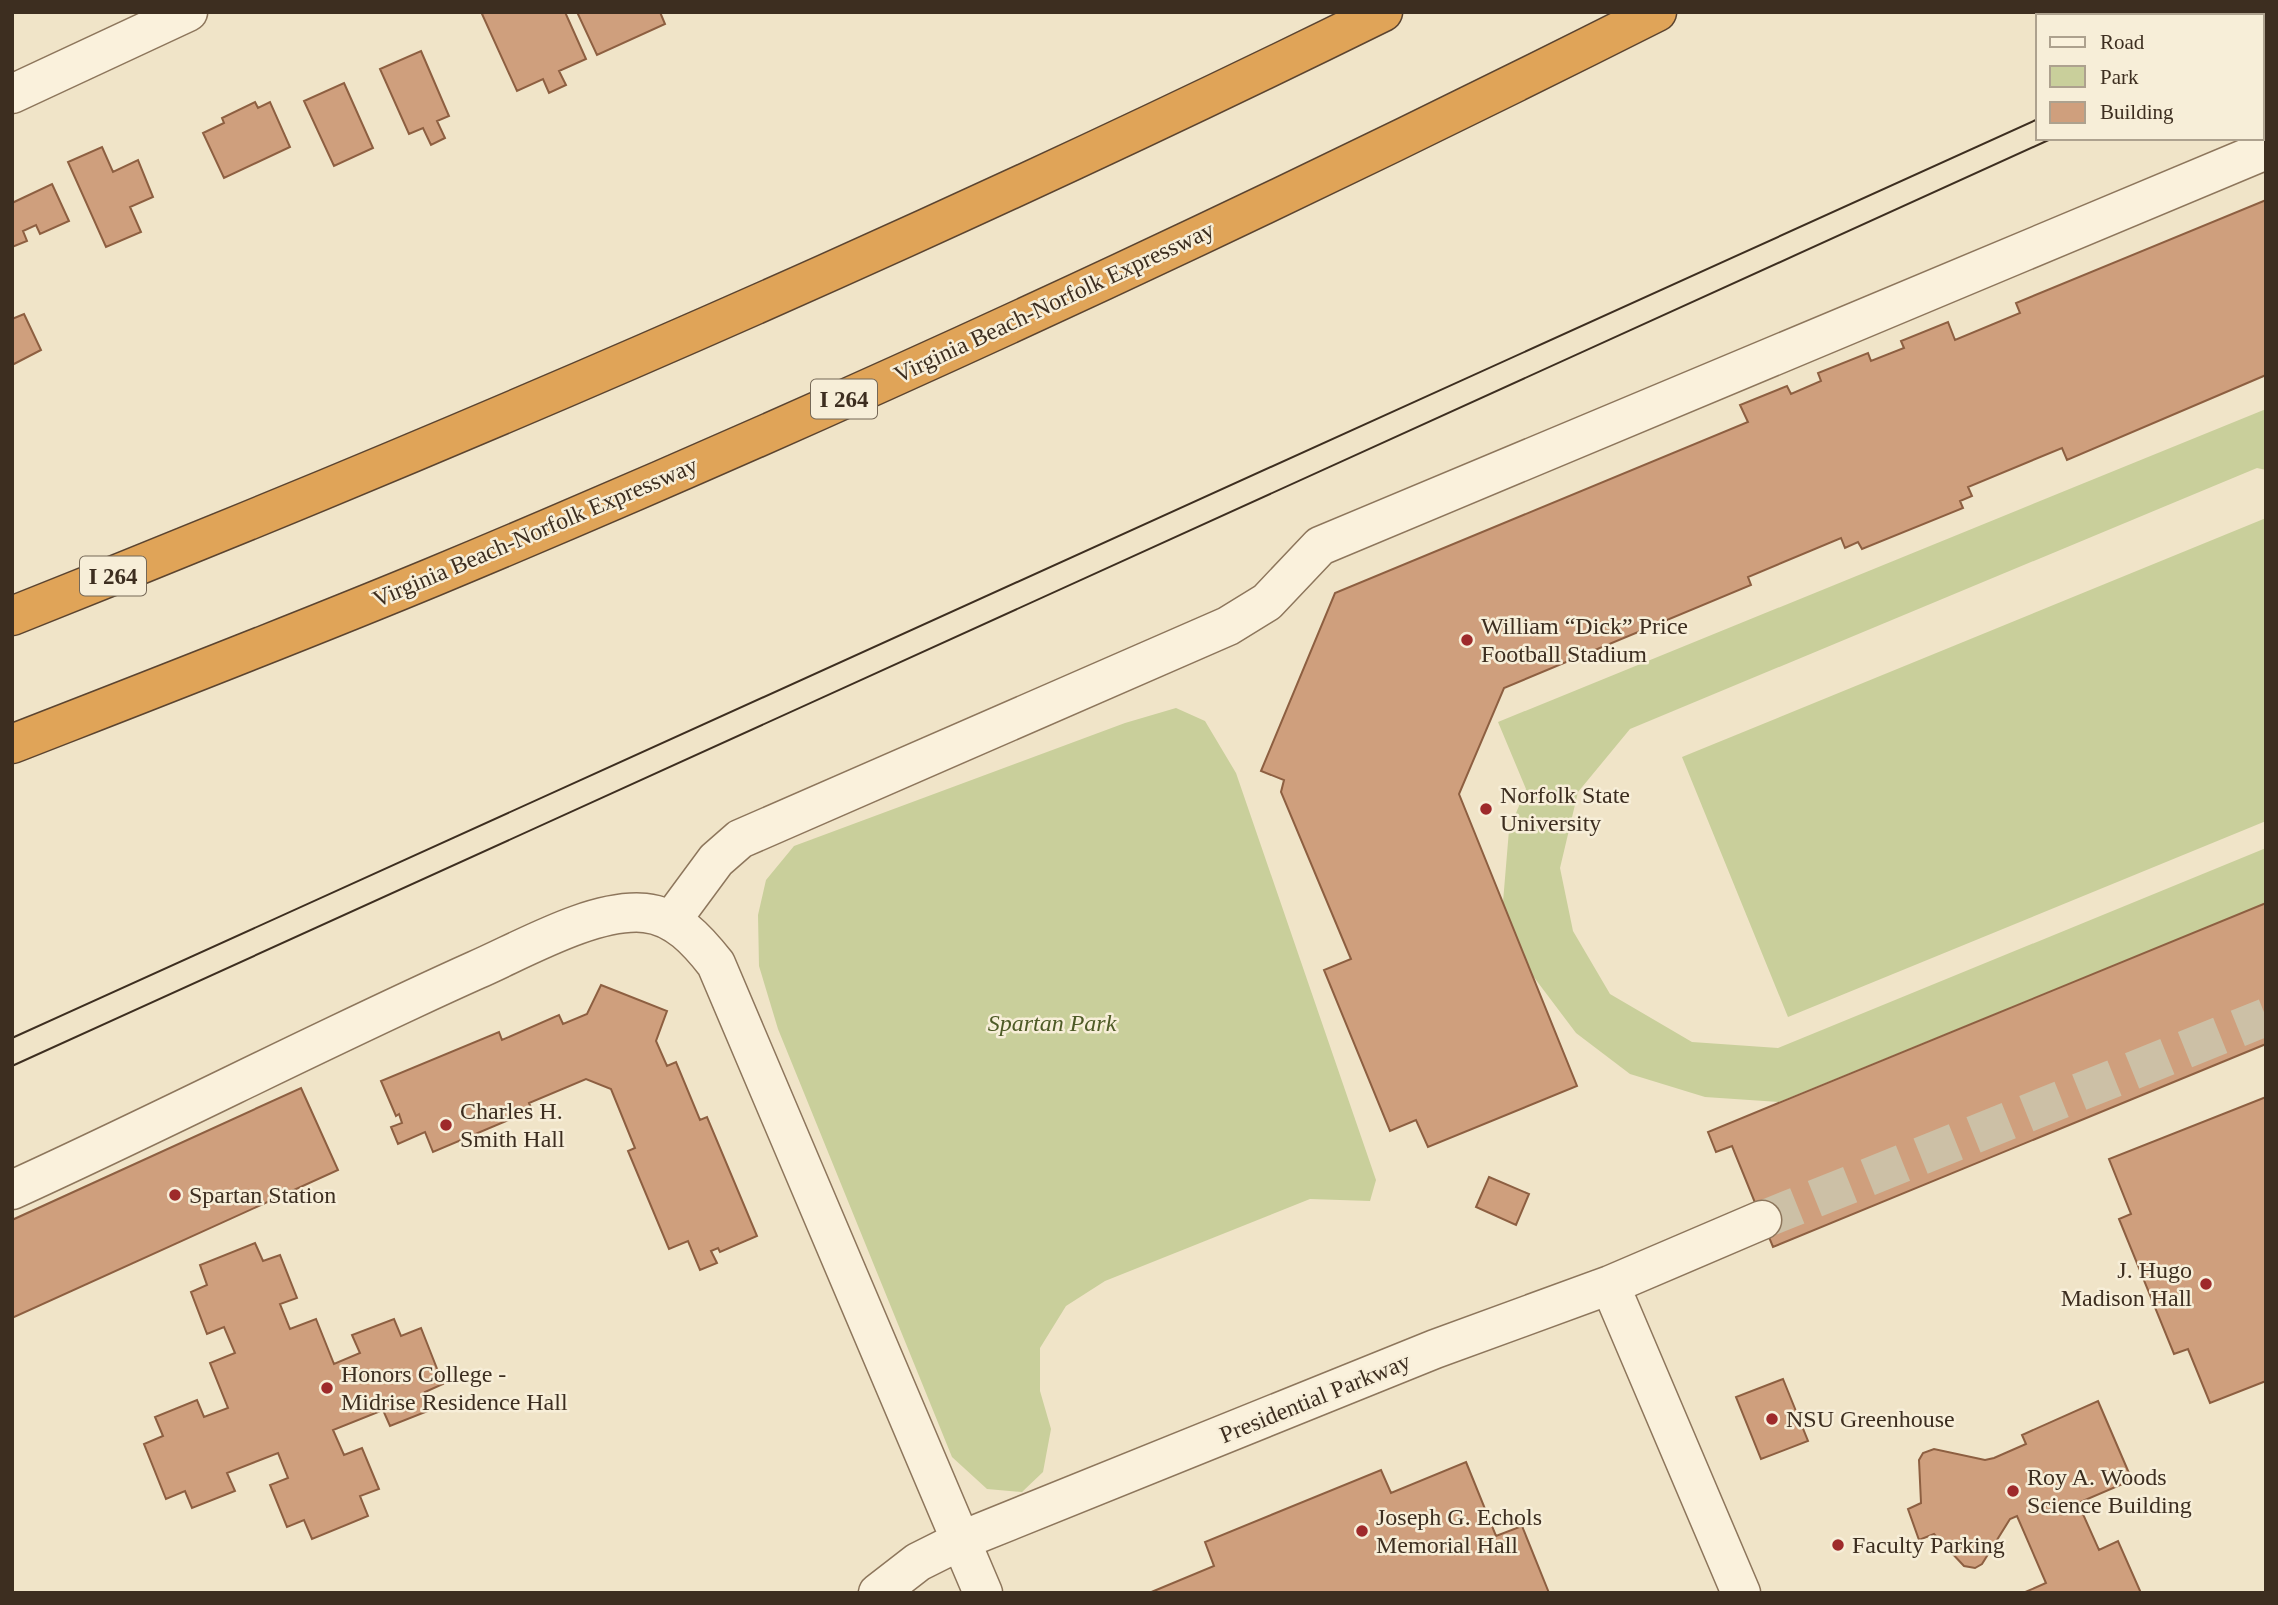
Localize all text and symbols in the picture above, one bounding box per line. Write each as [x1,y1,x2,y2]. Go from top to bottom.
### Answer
legend [2036,14,2264,140]
text: Road [2100,30,2145,54]
text: Park [2100,65,2139,89]
text: Building [2100,100,2174,124]
street label: Virginia Beach-Norfolk Expressway [890,216,1218,388]
road number: I 264 [811,380,877,418]
street label: Virginia Beach-Norfolk Expressway [369,452,701,612]
road number: I 264 [80,556,146,596]
place label: William “Dick” Price Football Stadium [1481,613,1688,667]
marker: William “Dick” Price Football Stadium [1459,632,1475,648]
place label: Norfolk State University [1500,782,1630,836]
marker: Norfolk State University [1478,801,1494,817]
park label: Spartan Park [988,1010,1117,1036]
place label: Charles H. Smith Hall [460,1098,565,1152]
marker: Charles H. Smith Hall [438,1117,454,1133]
place label: Spartan Station [189,1182,336,1208]
marker: Spartan Station [167,1187,183,1203]
place label: J. Hugo Madison Hall [2061,1257,2192,1311]
marker: J. Hugo Madison Hall [2198,1276,2214,1292]
street label: Presidential Parkway [1216,1348,1414,1448]
place label: Honors College - Midrise Residence Hall [341,1361,568,1415]
marker: Honors College - Midrise Residence Hall [319,1380,335,1396]
place label: NSU Greenhouse [1786,1406,1955,1432]
marker: NSU Greenhouse [1764,1411,1780,1427]
place label: Roy A. Woods Science Building [2027,1464,2192,1518]
marker: Roy A. Woods Science Building [2005,1483,2021,1499]
place label: Joseph G. Echols Memorial Hall [1376,1504,1542,1558]
marker: Joseph G. Echols Memorial Hall [1354,1523,1370,1539]
place label: Faculty Parking [1852,1532,2005,1558]
marker: Faculty Parking [1830,1537,1846,1553]

